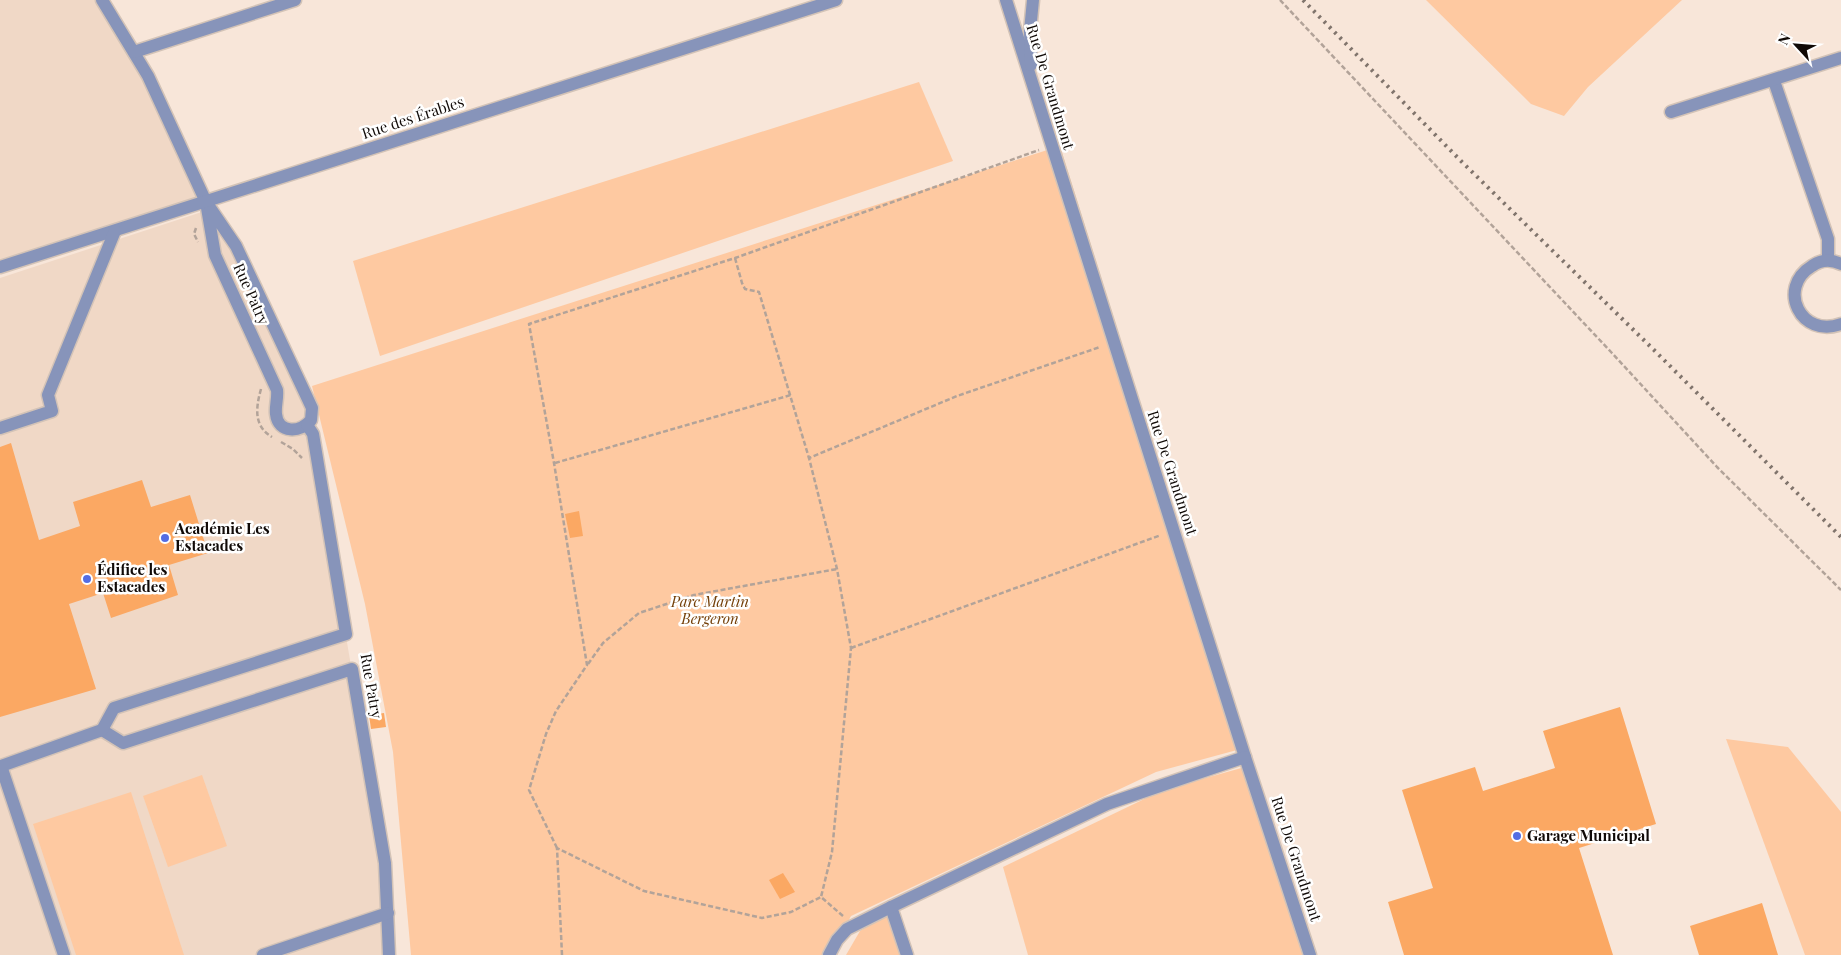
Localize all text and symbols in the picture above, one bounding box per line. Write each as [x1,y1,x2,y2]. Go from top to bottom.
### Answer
north arrow [1771,20,1821,70]
street label: Rue De Grandmont [1022,22,1080,152]
text: N [1773,30,1795,48]
street label: Rue des Érables [359,91,466,143]
street label: Rue Patry [229,260,275,328]
street label: Rue De Grandmont [1143,408,1203,538]
place label: Académie Les Estacades [174,518,270,555]
marker: Académie Les Estacades [159,532,171,544]
place label: Édifice les Estacades [97,559,167,596]
marker: Édifice les Estacades [81,573,93,585]
park label: Parc Martin Bergeron [670,591,749,628]
street label: Rue Patry [356,652,388,720]
street label: Rue De Grandmont [1267,794,1327,924]
place label: Garage Municipal [1527,825,1650,845]
marker: Garage Municipal [1511,830,1523,842]

